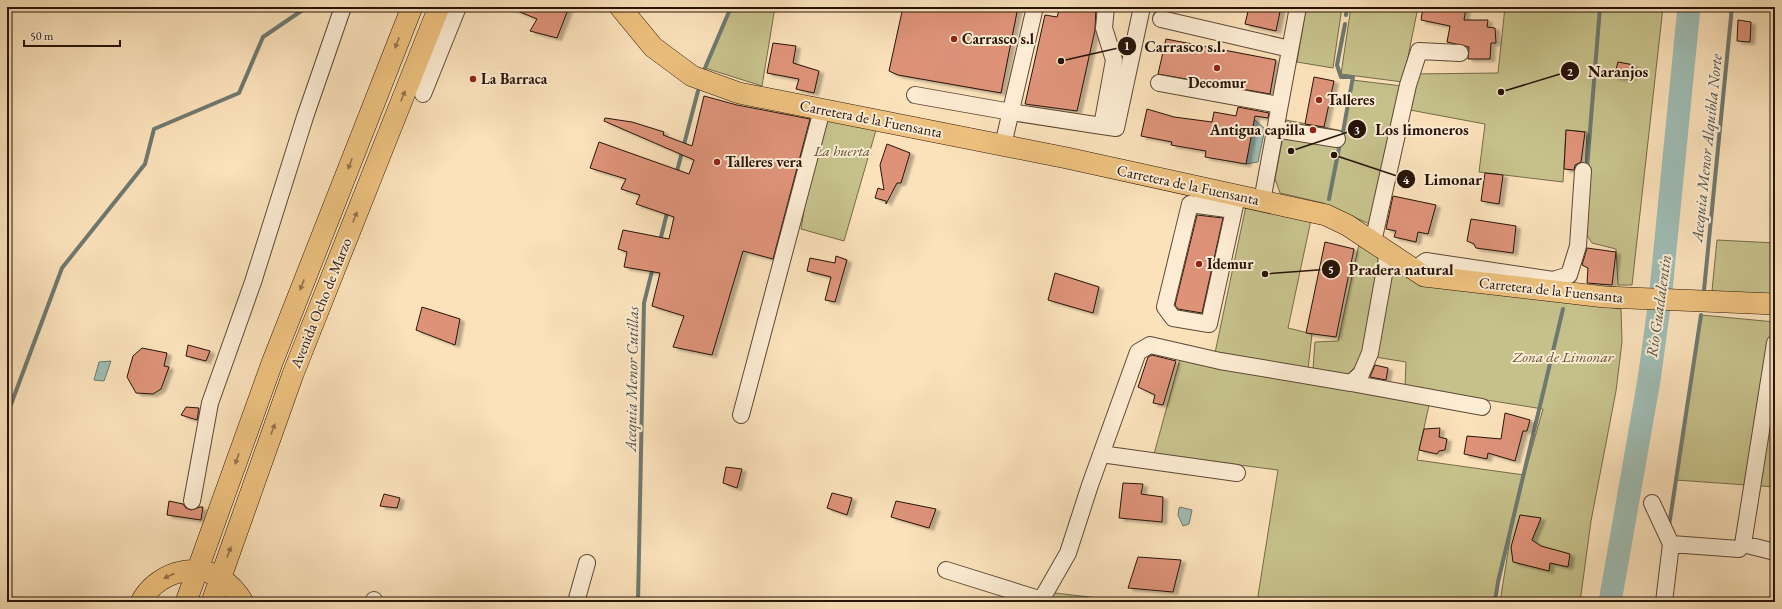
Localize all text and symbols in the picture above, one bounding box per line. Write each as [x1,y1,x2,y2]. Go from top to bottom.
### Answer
scale bar [24,22,120,48]
text: 50 m [30,28,54,44]
place label: Carrasco s.l [962,29,1035,48]
callout: Carrasco s.l. [1117,32,1234,60]
marker: Carrasco s.l [949,34,959,44]
text: Carrasco s.l. [1145,36,1225,57]
one-way arrow [394,38,400,50]
text: 1 [1124,38,1130,54]
water label: Acequia Menor Alquibla Norte [1686,52,1728,244]
callout: Naranjos [1560,57,1656,85]
text: Naranjos [1588,61,1648,82]
marker: Decomur [1212,63,1222,73]
text: 2 [1567,64,1574,80]
place label: La Barraca [481,69,548,88]
place label: Decomur [1188,73,1247,92]
marker: La Barraca [468,74,478,84]
one-way arrow [401,90,407,102]
place label: Talleres [1327,90,1375,109]
street label: Carretera de la Fuensanta [798,95,944,142]
marker: Talleres [1314,95,1324,105]
callout: Los limoneros [1347,115,1477,143]
text: Los limoneros [1375,119,1469,140]
place label: Antigua capilla [1209,120,1305,139]
text: 3 [1354,122,1360,138]
marker: Antigua capilla [1308,125,1318,135]
park label: La huerta [813,141,870,160]
place label: Talleres vera [725,152,803,171]
marker: Talleres vera [712,157,722,167]
one-way arrow [346,159,352,171]
street label: Carretera de la Fuensanta [1115,160,1261,209]
callout: Limonar [1396,165,1490,193]
text: Limonar [1424,169,1482,190]
text: 4 [1403,172,1410,188]
one-way arrow [352,211,358,222]
street label: Avenida Ocho de Marzo [285,235,355,372]
water label: Río Guadalentín [1641,253,1676,359]
place label: Idemur [1207,254,1254,273]
callout: Pradera natural [1321,255,1462,283]
marker: Idemur [1194,259,1204,269]
text: Pradera natural [1348,259,1454,280]
text: 5 [1328,262,1334,278]
street label: Carretera de la Fuensanta [1478,272,1624,307]
one-way arrow [299,280,305,292]
water label: Acequia Menor Cutillas [620,306,644,453]
park label: Zona de Limonar [1512,347,1615,366]
one-way arrow [270,423,276,435]
one-way arrow [233,454,239,466]
one-way arrow [226,545,232,557]
one-way arrow [163,573,174,579]

